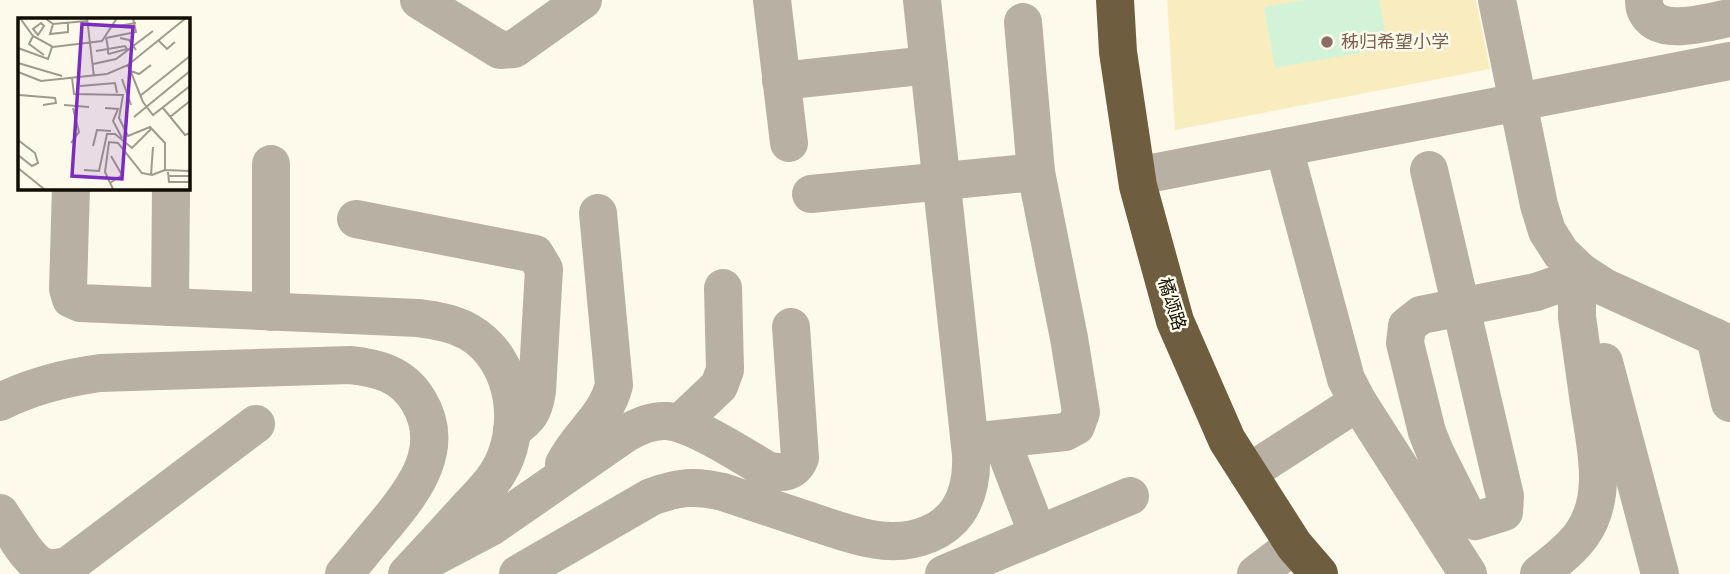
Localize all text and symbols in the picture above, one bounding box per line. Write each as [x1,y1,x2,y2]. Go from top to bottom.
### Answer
inset map [18,18,189,189]
place label: 秭归希望小学 [1341,32,1449,52]
marker: 秭归希望小学 [1319,34,1335,50]
street label: 橘颂路 [1155,275,1189,333]

